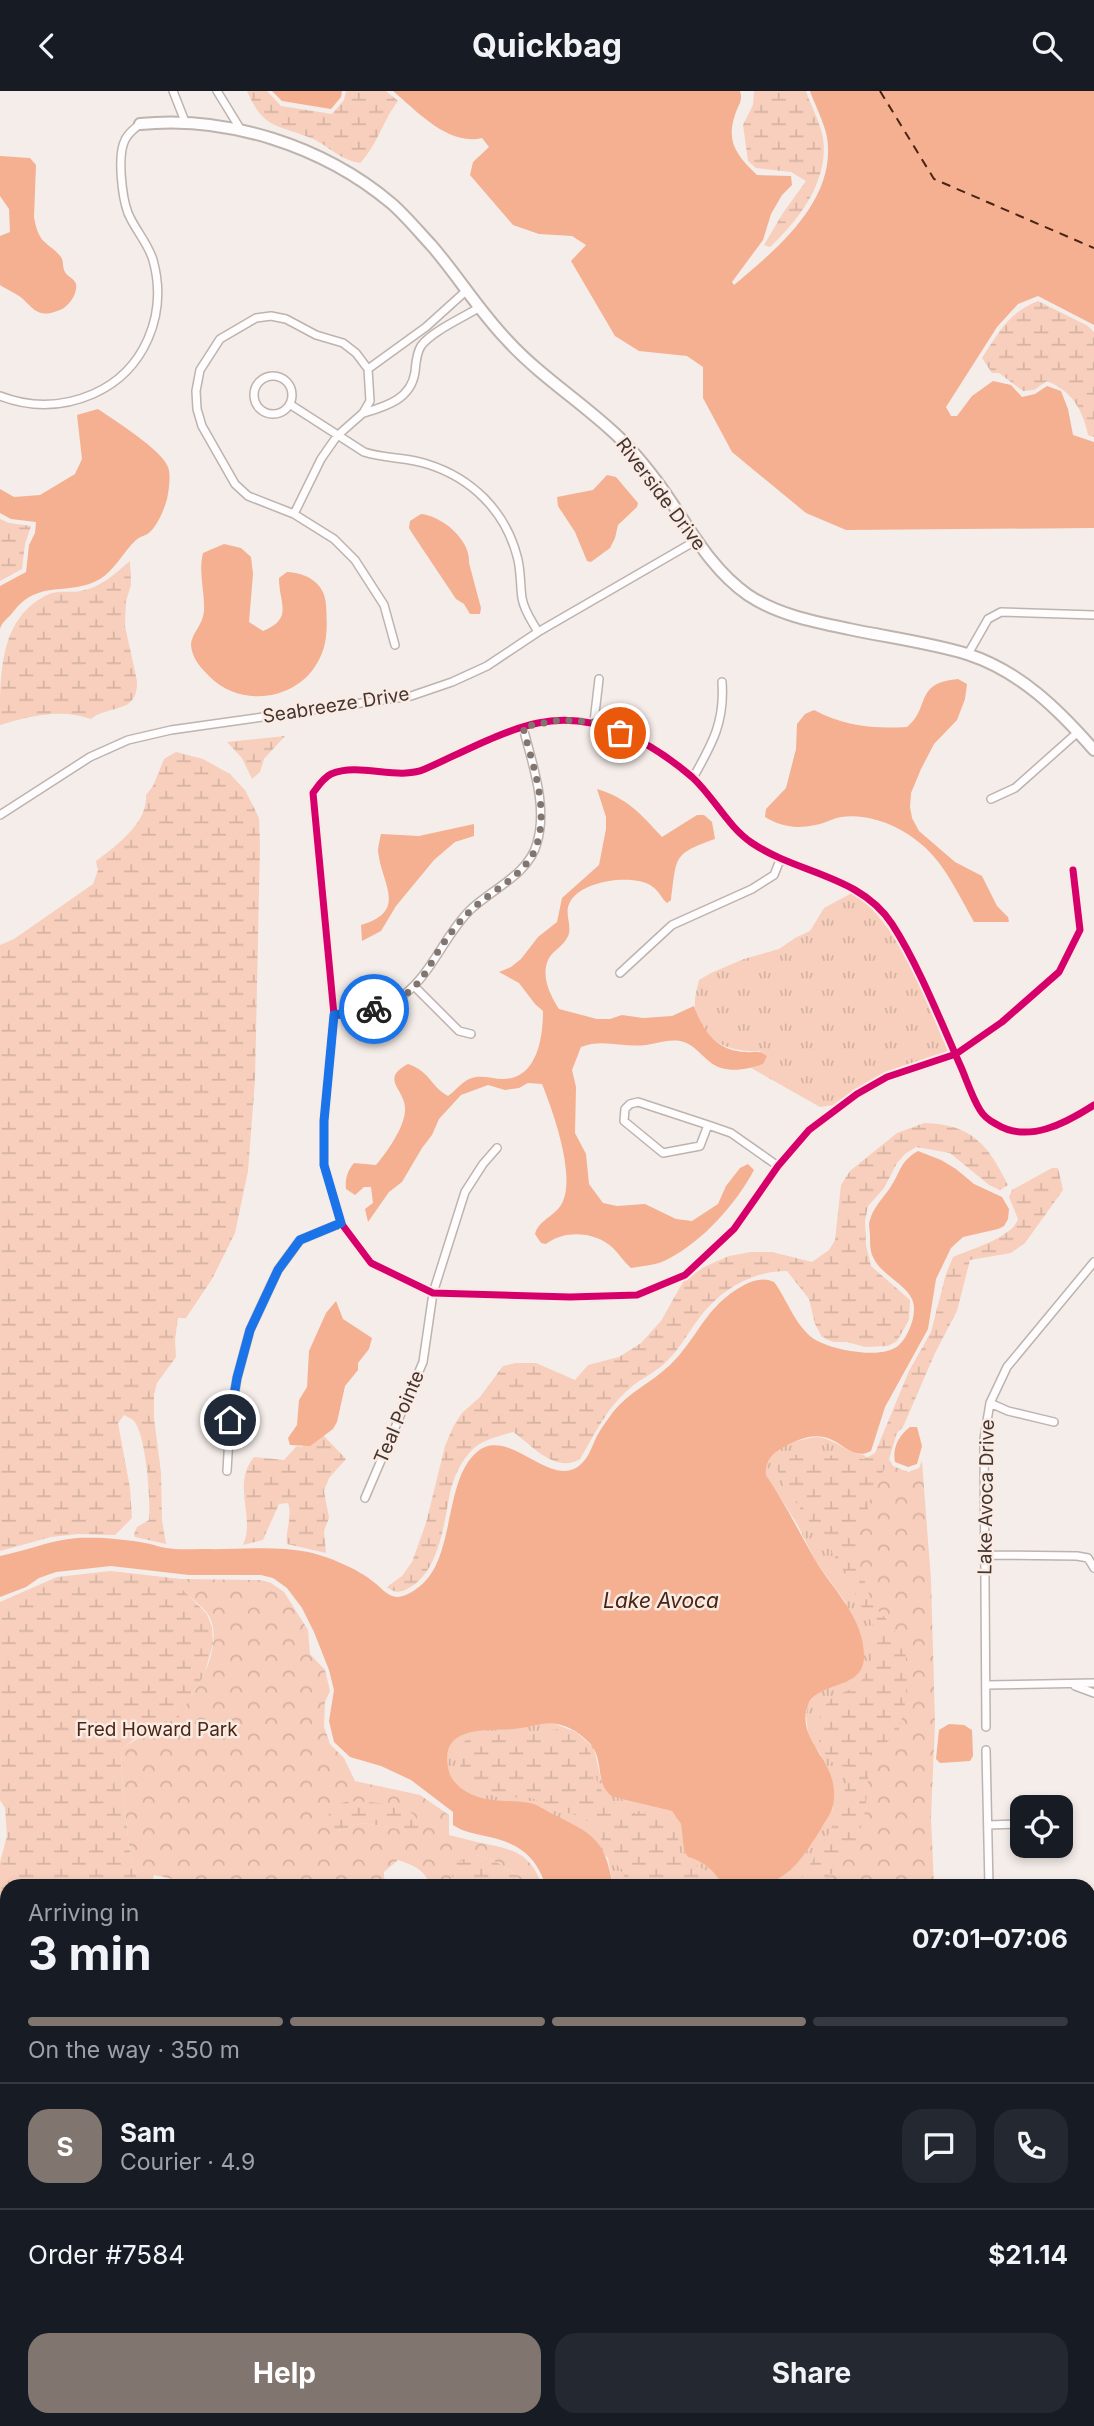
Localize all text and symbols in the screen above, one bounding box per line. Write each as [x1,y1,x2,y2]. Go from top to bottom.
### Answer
text: Quickbag [472,26,622,65]
icon: back [28,27,66,65]
icon: search [1028,27,1066,65]
street label: Riverside Drive [611,433,711,555]
street label: Seabreeze Drive [261,682,411,728]
pin [590,703,650,763]
icon: bag [601,714,639,752]
courier [339,974,409,1044]
icon: bike [355,990,393,1028]
street label: Teal Pointe [369,1367,429,1467]
pin [200,1390,260,1450]
icon: home [211,1401,249,1439]
street label: Lake Avoca Drive [973,1419,999,1575]
water label: Lake Avoca [603,1588,719,1613]
park label: Fred Howard Park [76,1718,238,1741]
map controls [1010,1795,1073,1858]
button: locate [1010,1795,1073,1858]
text: Arriving in [28,1899,139,1927]
text: 07:01–07:06 [912,1923,1068,1954]
text: 3 min [28,1925,152,1981]
text: On the way · 350 m [28,2036,240,2064]
button: chat [902,2109,976,2183]
button: phone [994,2109,1068,2183]
text: Sam [120,2117,176,2148]
text: S [56,2131,74,2162]
text: Courier · 4.9 [120,2148,255,2176]
text: Order #7584 [28,2239,185,2270]
text: $21.14 [988,2239,1068,2270]
button: Help [28,2333,541,2413]
button: Share [555,2333,1068,2413]

